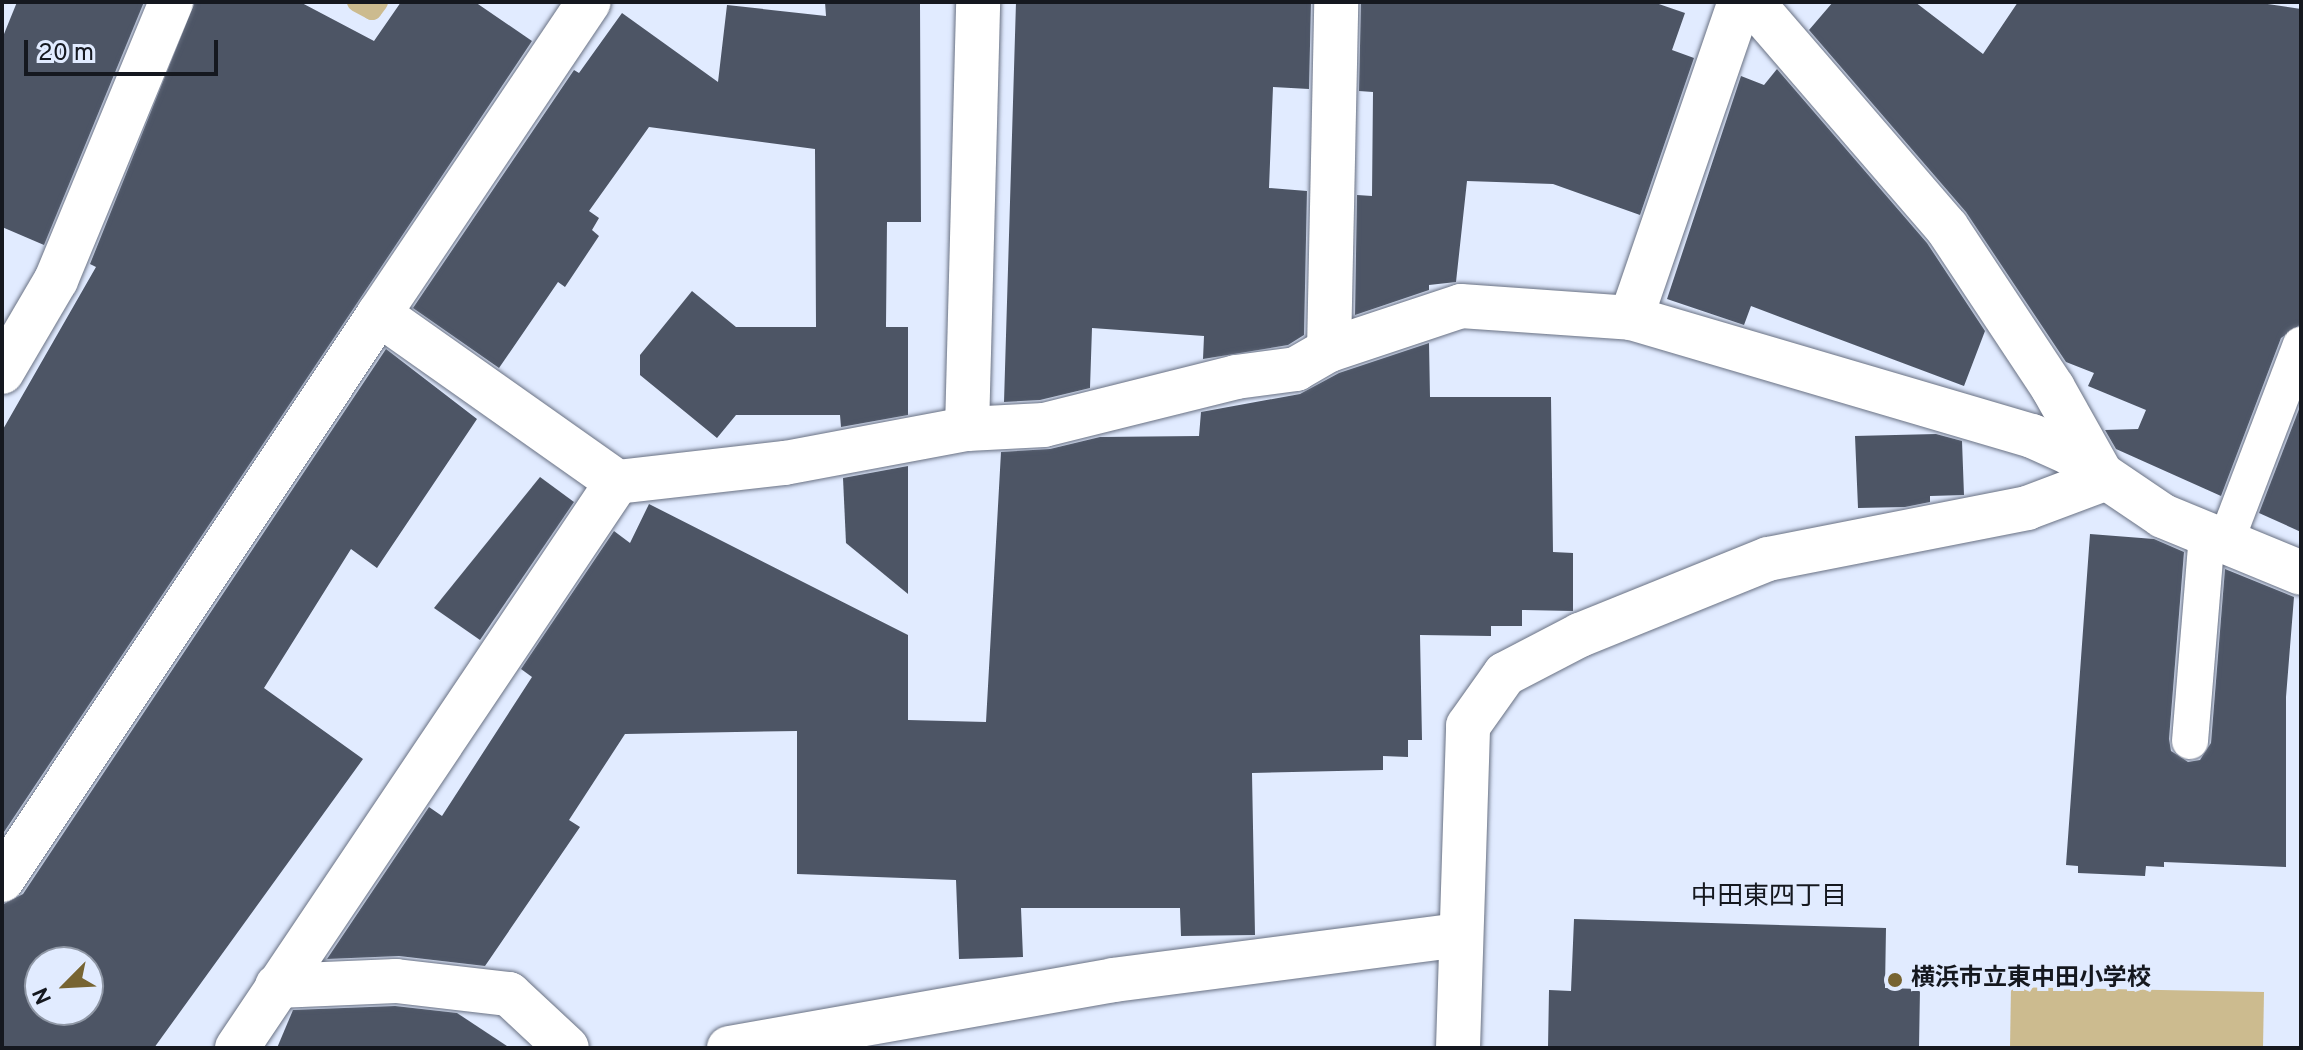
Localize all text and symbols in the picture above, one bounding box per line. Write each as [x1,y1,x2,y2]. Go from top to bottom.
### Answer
scale bar [28,24,222,74]
text: 20 m [38,39,94,69]
district label: 中田東四丁目 [1691,882,1847,914]
north arrow [24,946,104,1026]
place label: 横浜市立東中田小学校 [1911,966,2151,994]
marker: 横浜市立東中田小学校 [1886,971,1904,989]
text: N [28,982,59,1008]

